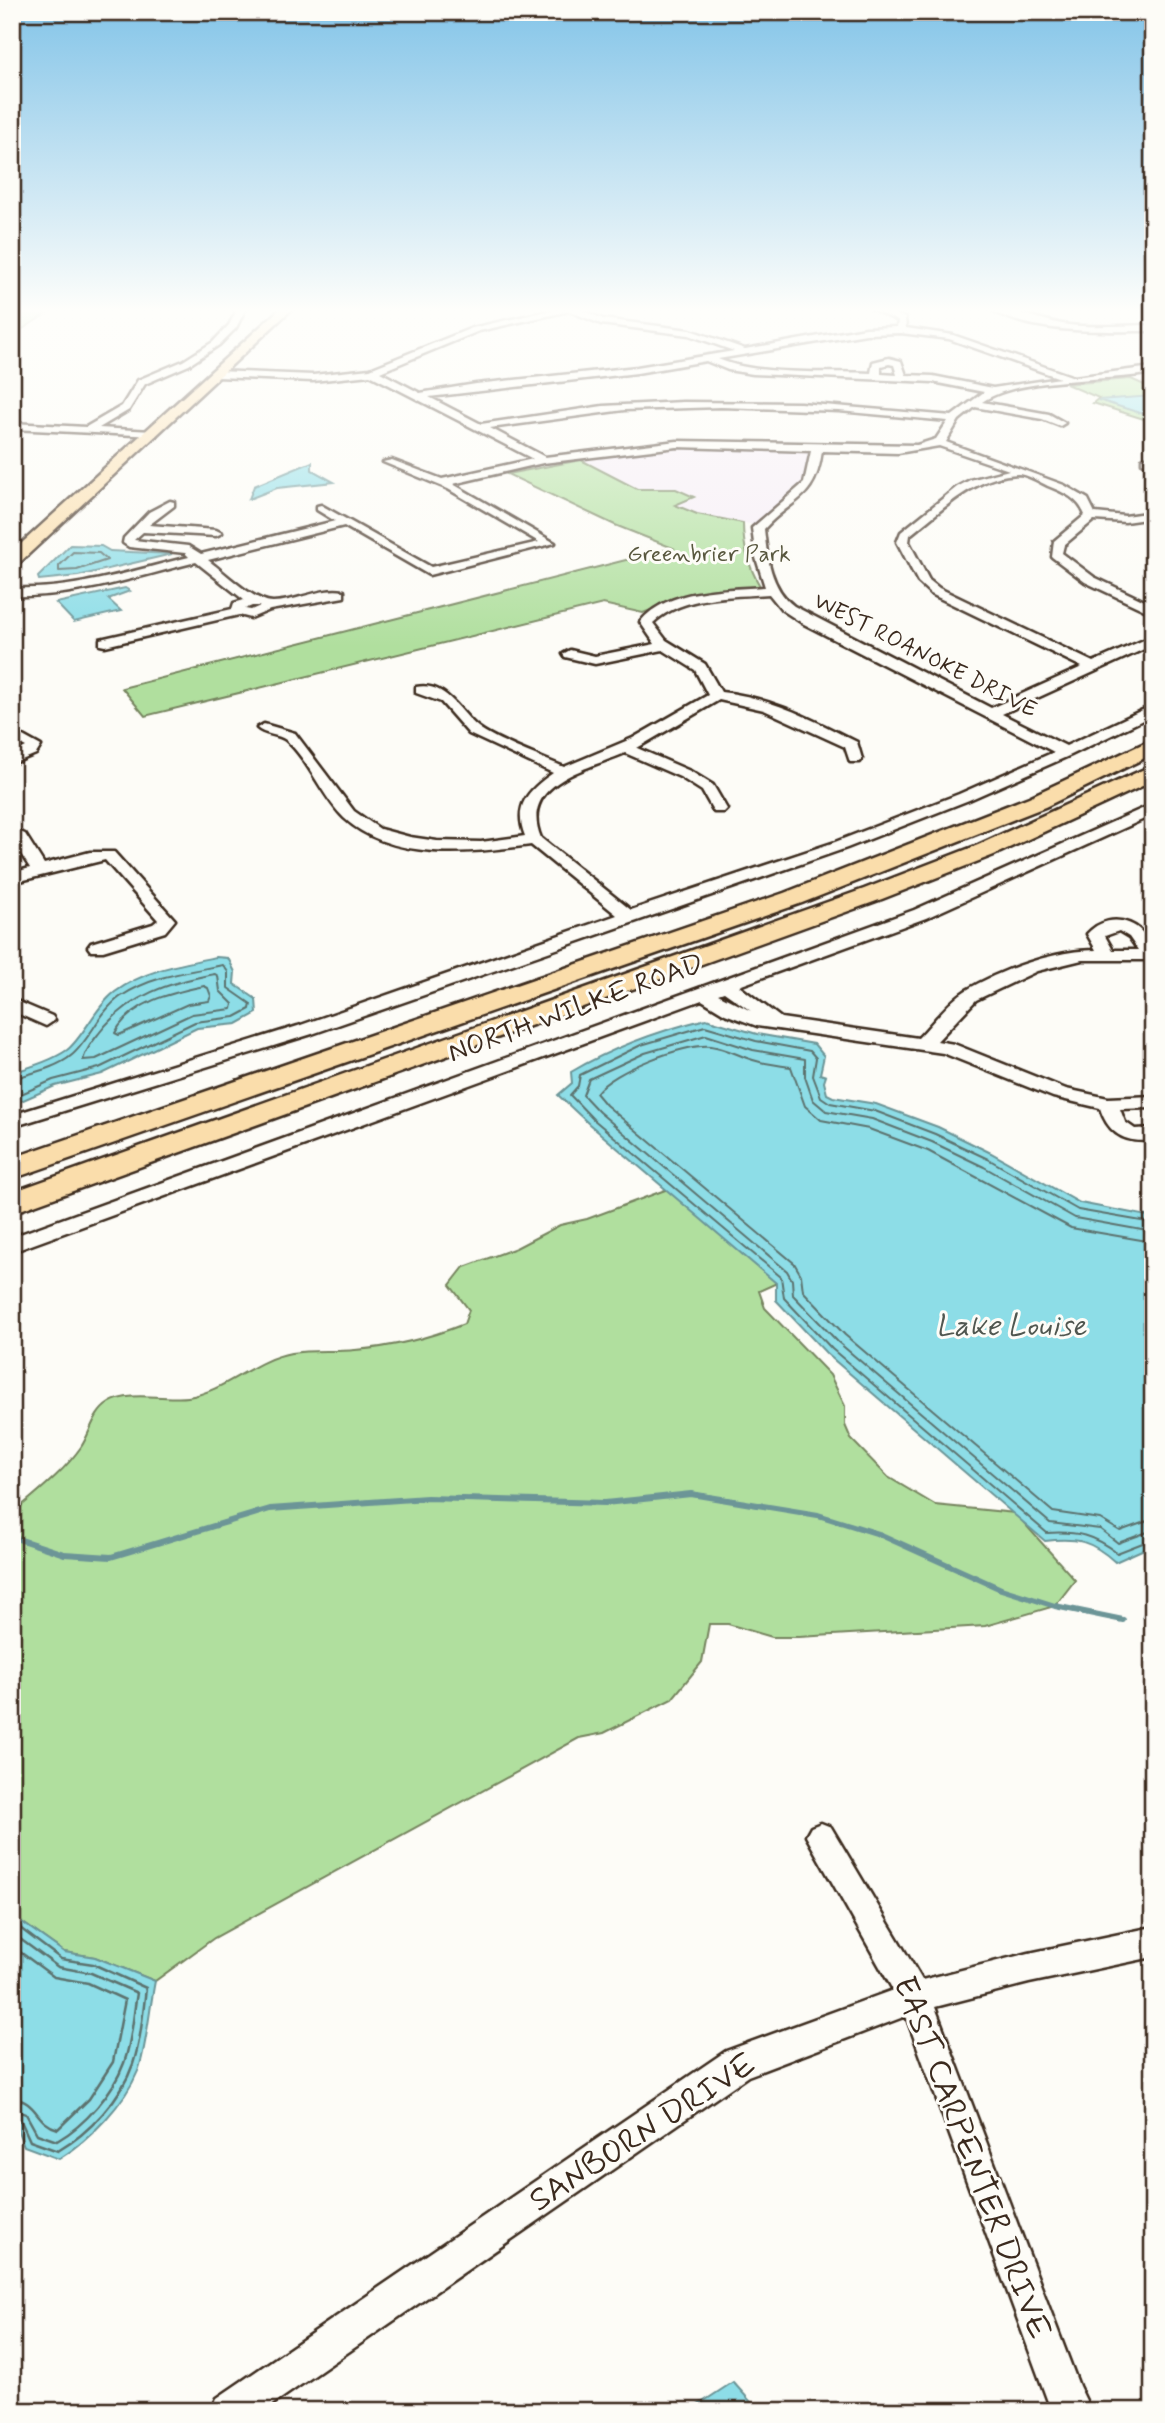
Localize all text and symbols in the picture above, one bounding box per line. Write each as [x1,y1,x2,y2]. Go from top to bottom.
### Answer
park label: Greenbrier Park [627,540,791,570]
street label: WEST ROANOKE DRIVE [808,587,1042,725]
street label: NORTH WILKE ROAD [443,946,709,1072]
water label: Lake Louise [936,1307,1087,1346]
street label: EAST CARPENTER DRIVE [881,1970,1061,2346]
street label: SANBORN DRIVE [521,2043,765,2223]

